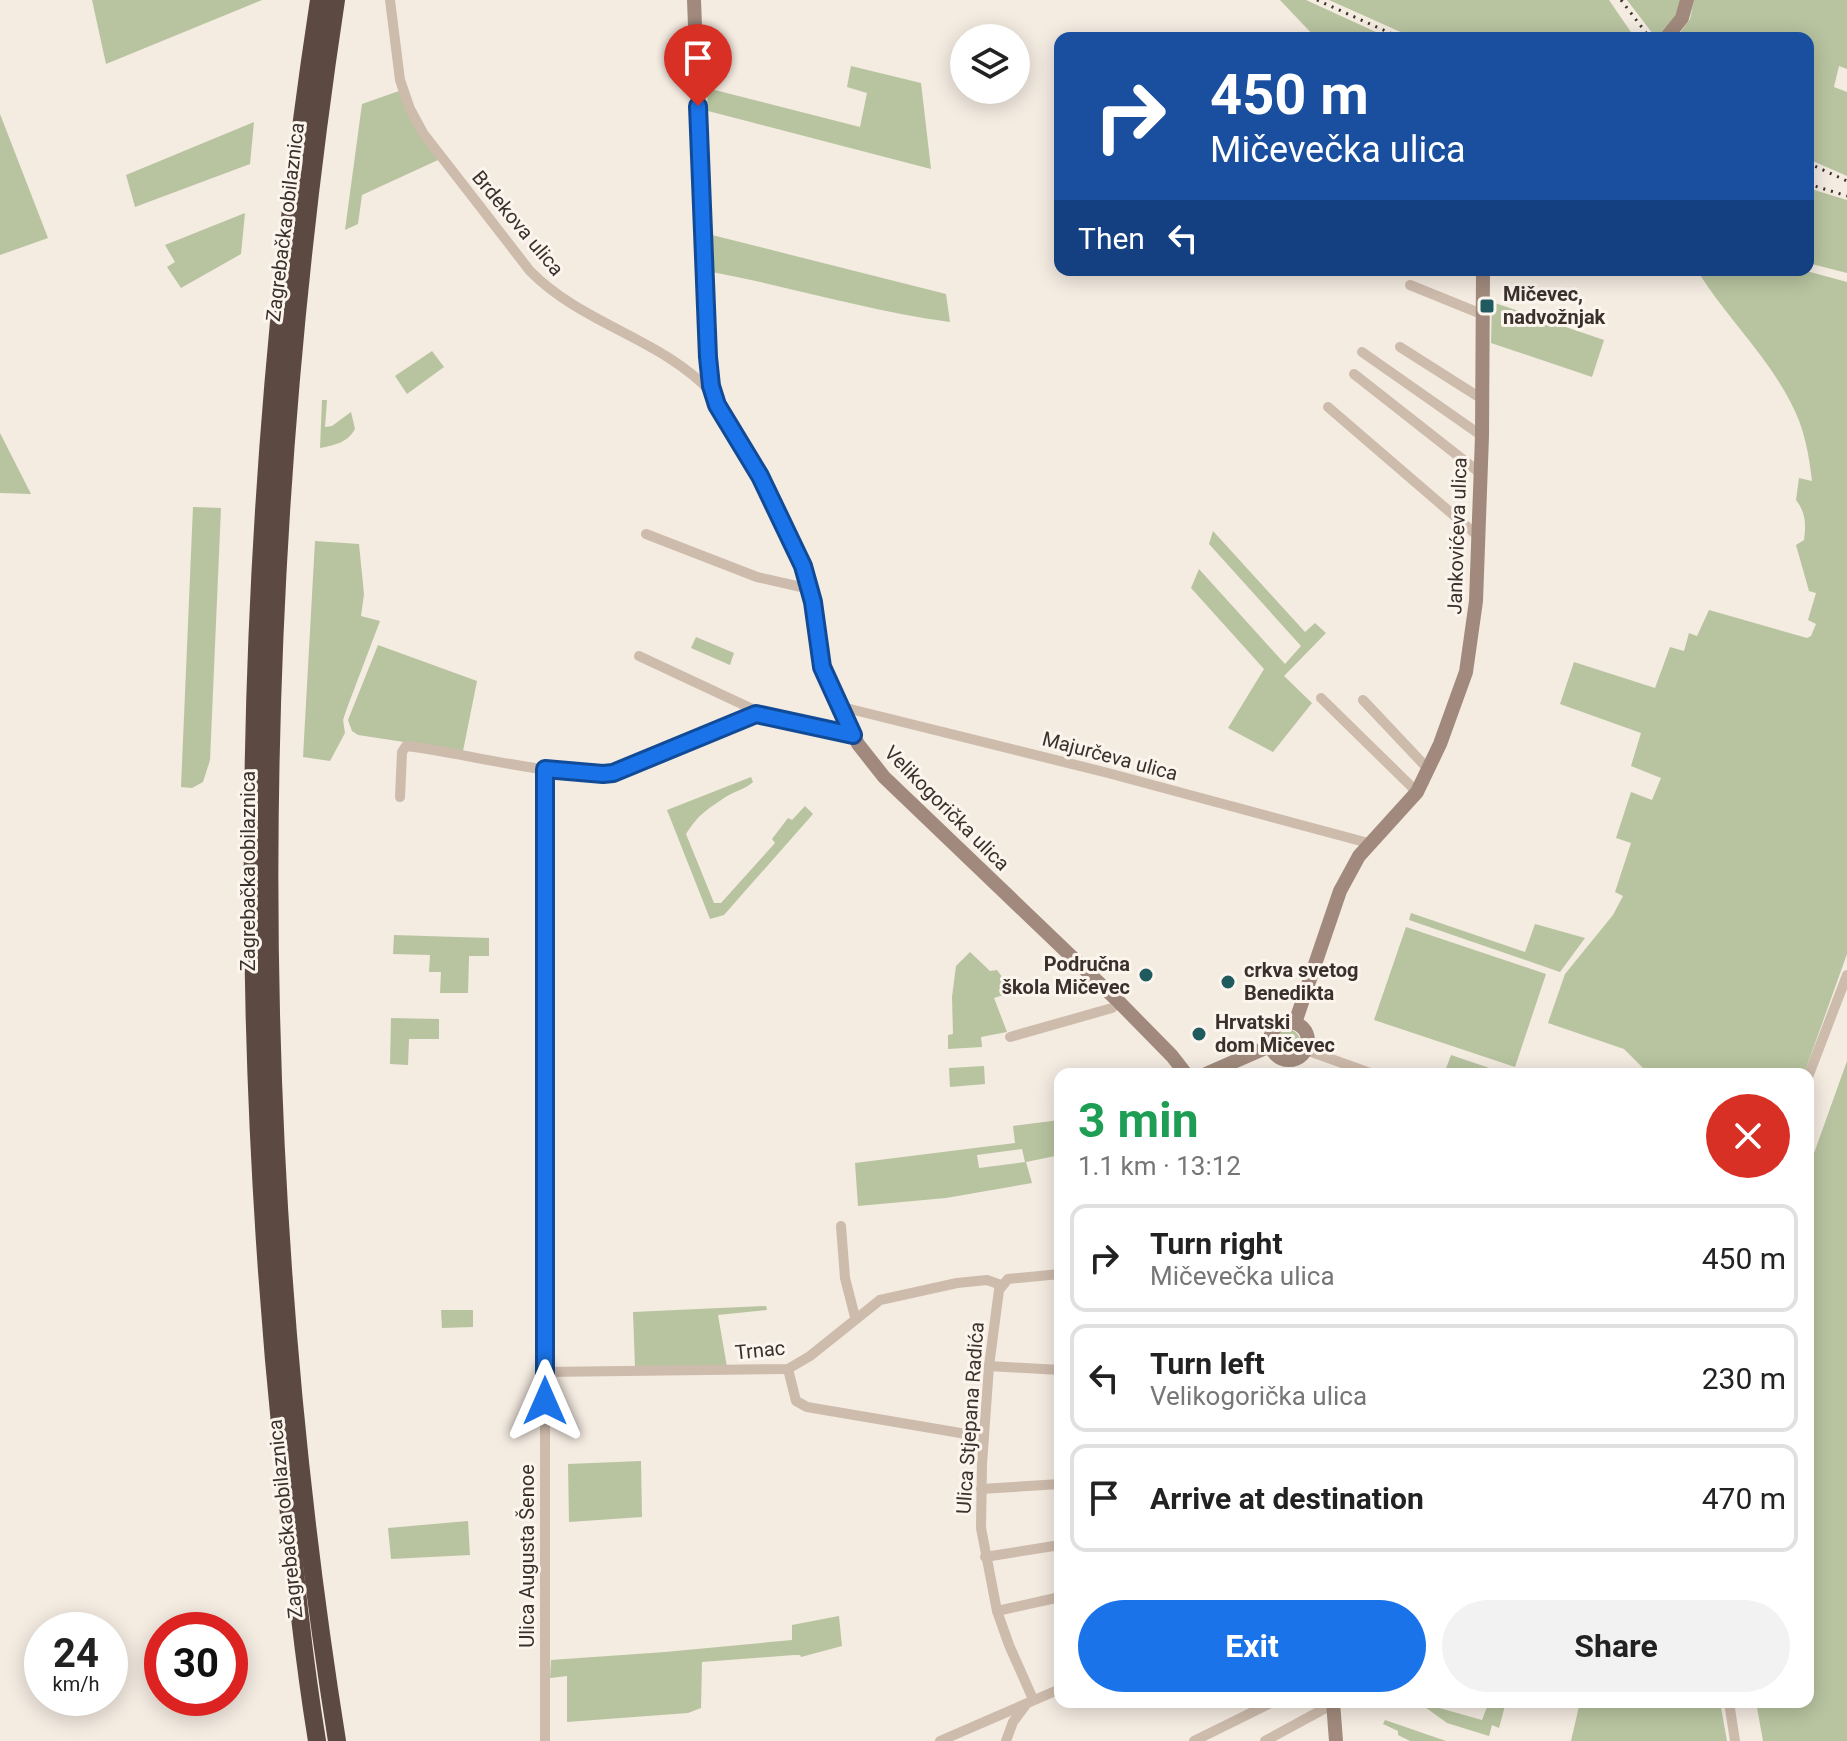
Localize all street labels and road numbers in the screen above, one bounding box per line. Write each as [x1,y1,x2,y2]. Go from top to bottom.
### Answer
street label: Zagrebačka obilaznica [261,121,309,323]
street label: Brdekova ulica [467,166,569,280]
street label: Jankovićeva ulica [1442,457,1472,615]
street label: Majurčeva ulica [1040,726,1180,786]
street label: Velikogorička ulica [879,740,1015,876]
street label: Zagrebačka obilaznica [236,771,260,971]
street label: Ulica Stjepana Radića [951,1321,989,1515]
street label: Trnac [734,1335,786,1365]
street label: Zagrebačka obilaznica [263,1418,307,1620]
street label: Ulica Augusta Šenoe [515,1464,539,1648]

